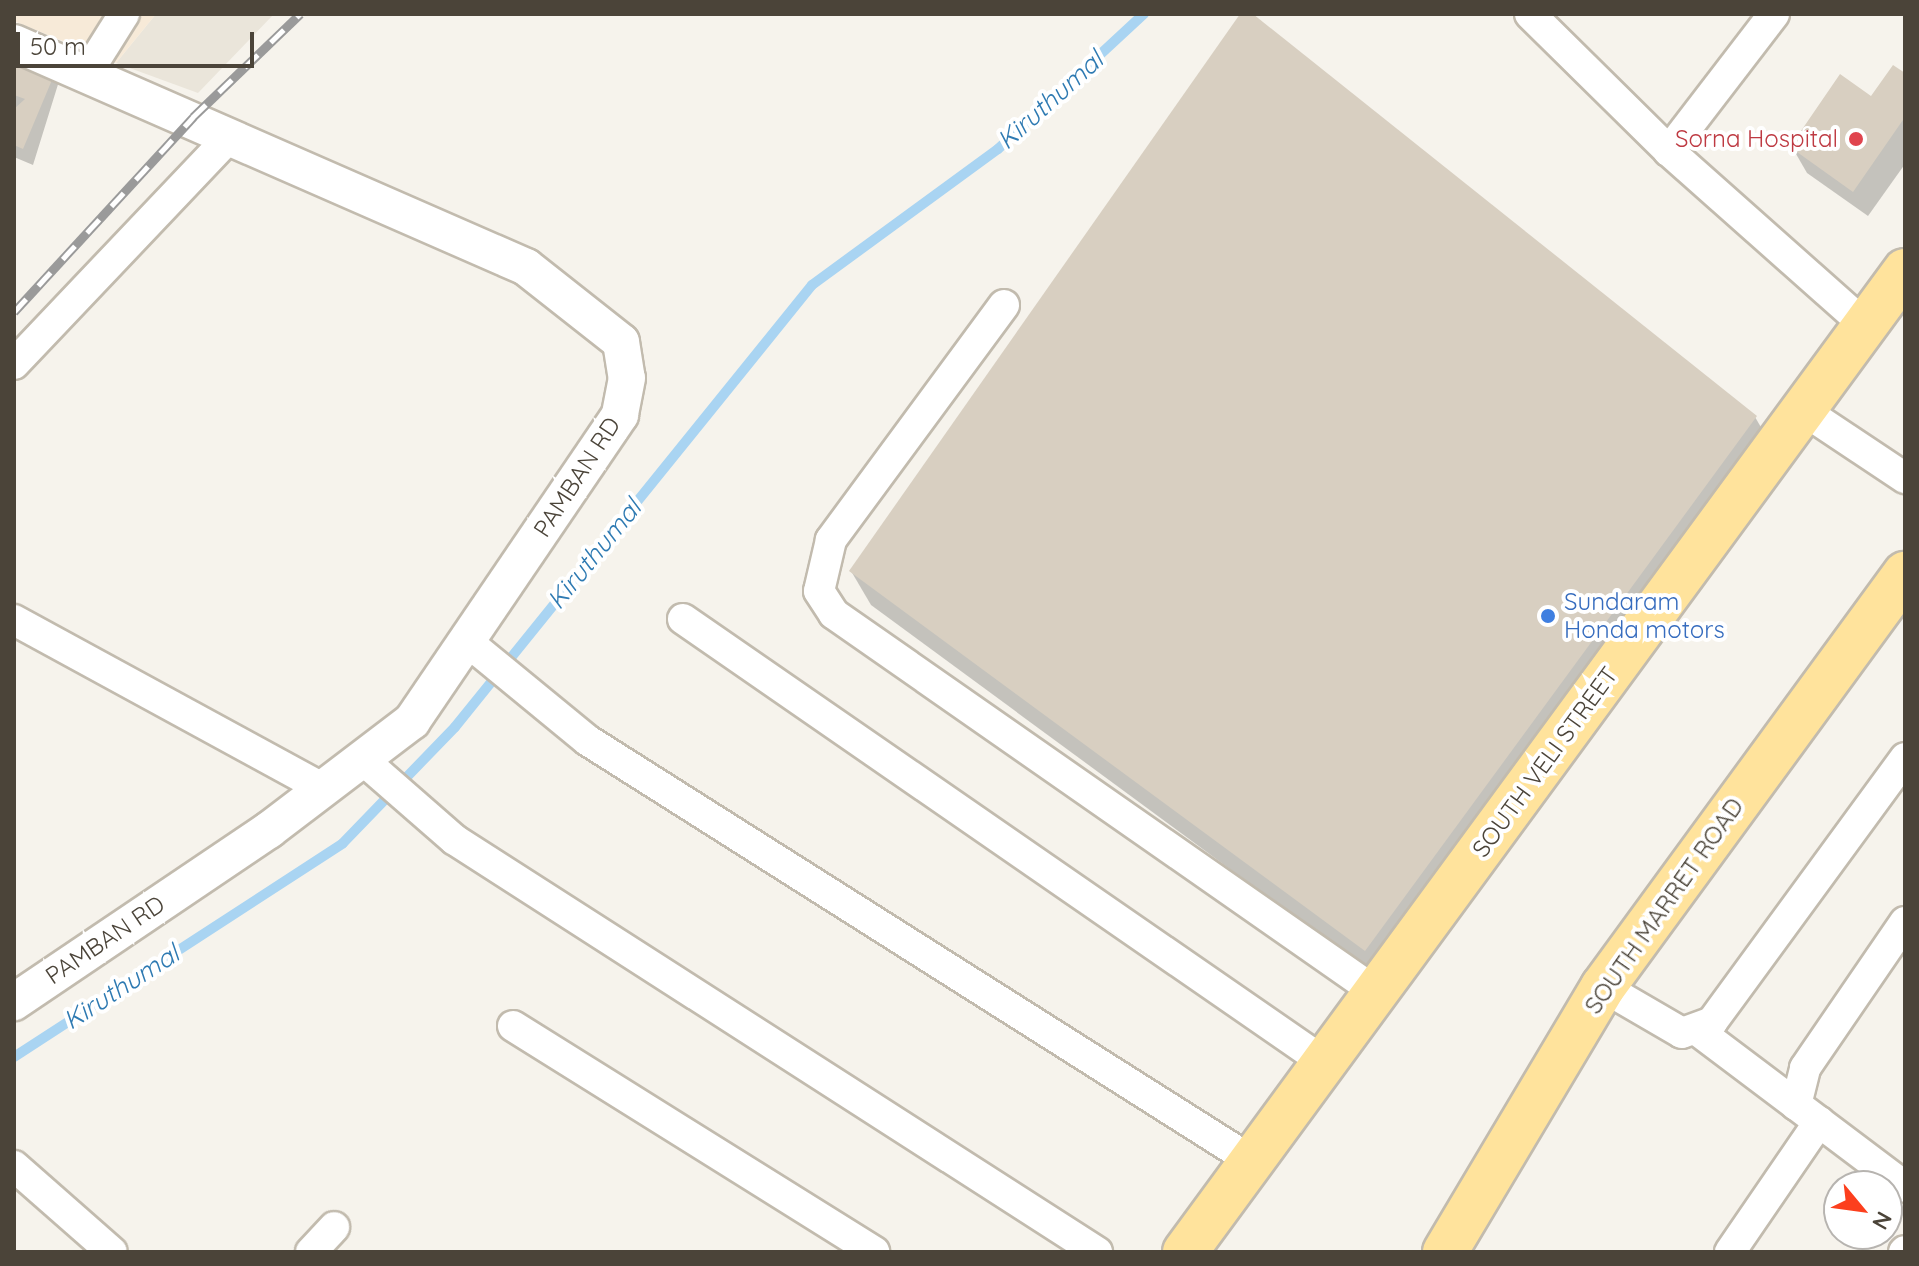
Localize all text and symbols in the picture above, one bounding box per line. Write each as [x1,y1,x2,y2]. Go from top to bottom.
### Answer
scale bar [20,16,258,66]
text: 50 m [30,31,86,61]
water label: Kiruthumal [991,44,1109,156]
place label: Sorna Hospital [1675,125,1838,153]
marker: Sorna Hospital [1845,128,1867,150]
street label: PAMBAN RD [528,412,626,542]
water label: Kiruthumal [540,493,648,615]
place label: Sundaram Honda motors [1564,588,1725,644]
marker: Sundaram Honda motors [1539,607,1557,625]
street label: SOUTH VELI STREET [1466,661,1624,863]
street label: SOUTH MARRET ROAD [1579,793,1749,1019]
street label: PAMBAN RD [40,890,170,990]
water label: Kiruthumal [57,938,185,1036]
north arrow [1823,1170,1903,1250]
text: N [1866,1207,1898,1235]

